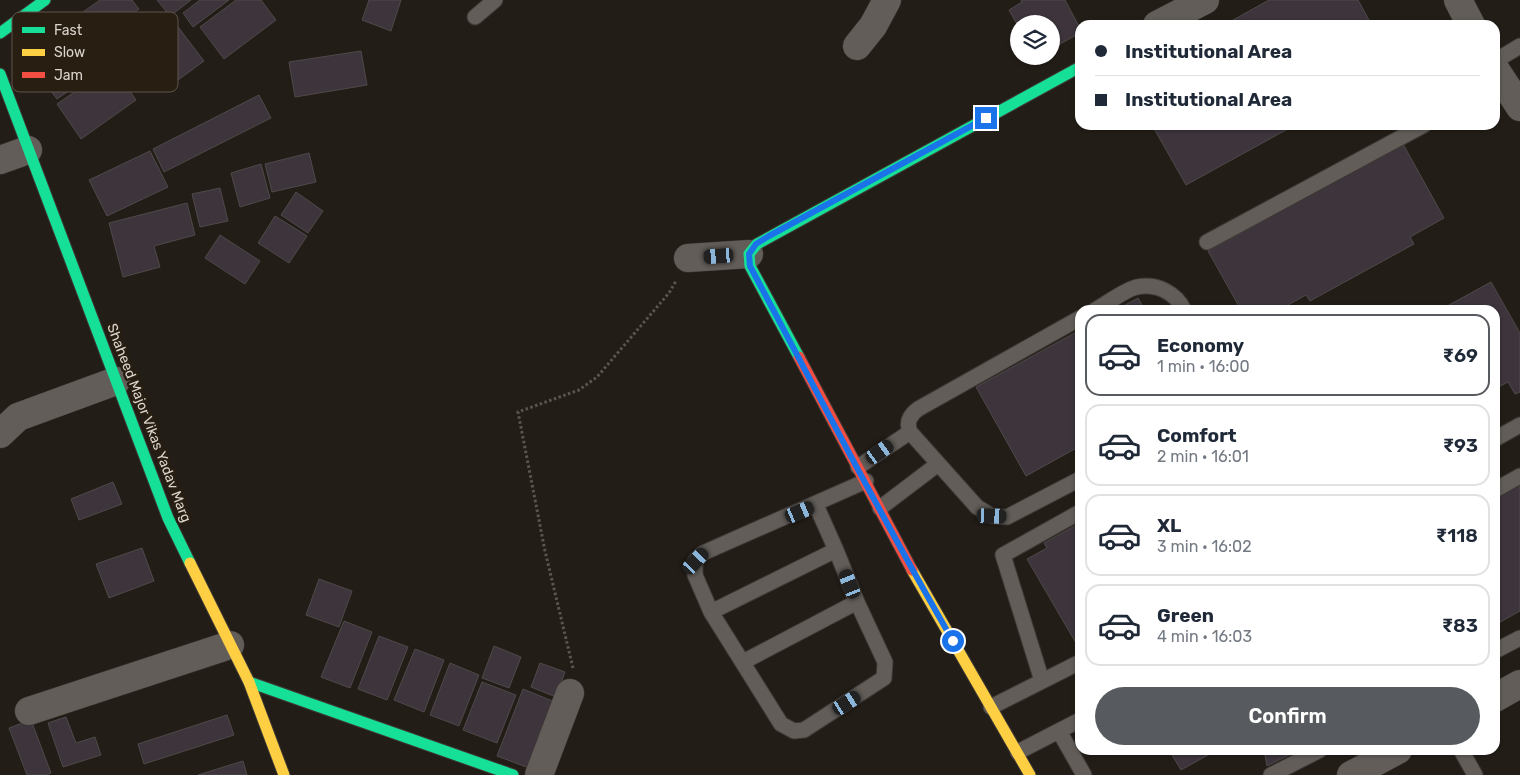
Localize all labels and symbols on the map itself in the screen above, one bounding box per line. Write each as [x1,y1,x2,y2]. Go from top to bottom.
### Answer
legend [12,12,178,92]
text: Fast [54,22,83,39]
text: Slow [54,44,85,61]
text: Jam [54,67,83,84]
route end [975,107,997,129]
car [703,247,734,265]
street label: Shaheed Major Vikas Yadav Marg [103,321,195,525]
car [863,437,896,467]
car [783,499,816,525]
car [976,508,1007,524]
car [680,545,711,577]
car [837,567,862,601]
route start [942,630,964,652]
car [830,689,863,717]

